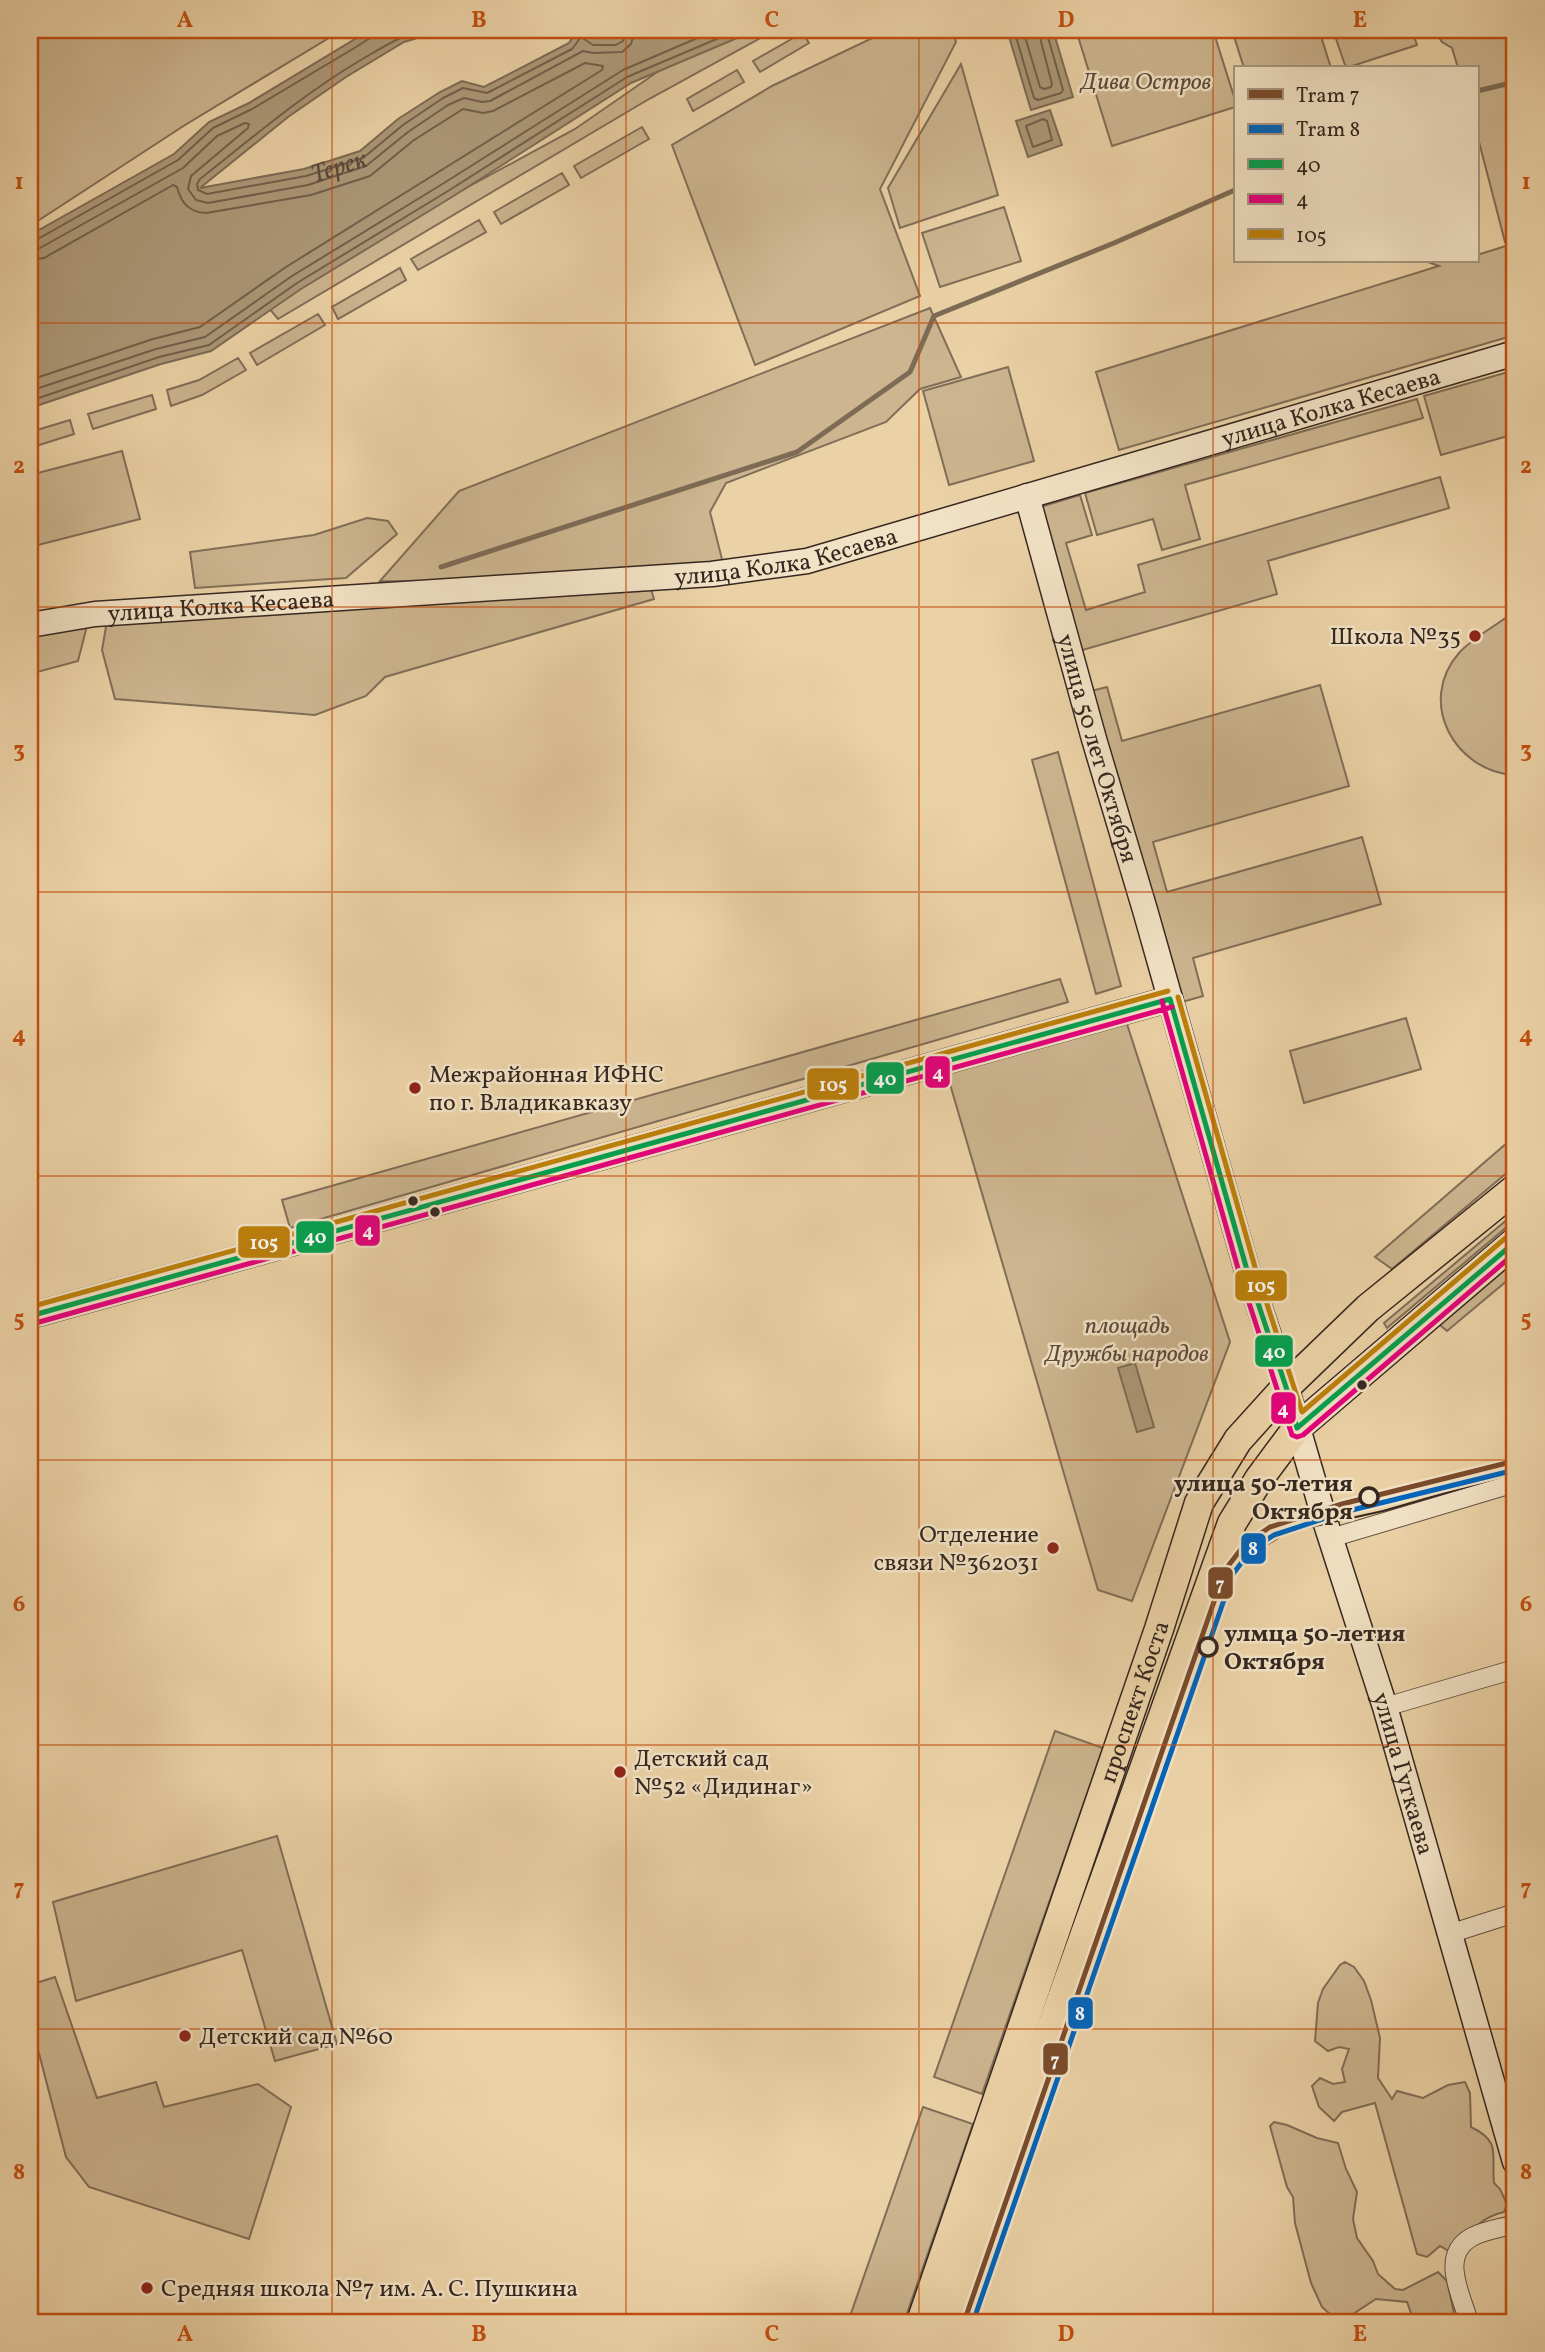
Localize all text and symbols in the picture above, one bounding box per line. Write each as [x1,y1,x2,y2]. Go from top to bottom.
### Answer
text: A [177,5,193,37]
text: B [471,5,487,37]
text: C [765,5,779,37]
text: D [1058,5,1075,37]
text: E [1353,5,1367,37]
park label: Дива Остров [1079,66,1211,100]
legend [1234,66,1478,262]
text: Tram 7 [1296,82,1360,111]
text: Tram 8 [1296,116,1360,145]
water label: Терек [307,142,372,193]
text: 40 [1296,152,1321,181]
text: 1 [14,167,24,199]
text: 1 [1521,167,1531,199]
text: 4 [1296,186,1309,215]
text: 105 [1296,222,1327,251]
street label: улица Колка Кесаева [1217,361,1445,457]
text: 2 [13,451,25,483]
text: 2 [1520,451,1532,483]
street label: улица Колка Кесаева [673,520,902,595]
street label: улица Колка Кесаева [106,584,335,632]
place label: Школа №35 [1330,621,1461,655]
marker: Школа №35 [1467,628,1483,644]
street label: улица 50 лет Октября [1047,630,1145,867]
text: 3 [13,735,25,767]
text: 3 [1520,735,1532,767]
text: 4 [12,1020,26,1052]
text: 4 [1519,1020,1533,1052]
line badge: 4 [924,1055,951,1089]
place label: Межрайонная ИФНС по г. Владикавказу [429,1059,664,1121]
line badge: 40 [865,1061,905,1095]
text: 4 [932,1061,944,1087]
line badge: 105 [806,1067,860,1101]
text: 40 [874,1067,897,1093]
text: 105 [819,1073,847,1099]
marker: Межрайонная ИФНС по г. Владикавказу [407,1080,423,1096]
unlabelled marker [406,1194,420,1208]
unlabelled marker [428,1205,442,1219]
line badge: 4 [354,1214,381,1247]
text: 4 [362,1219,374,1245]
line badge: 40 [295,1220,335,1254]
line badge: 105 [237,1225,291,1259]
text: 40 [304,1225,327,1251]
text: 105 [250,1231,278,1257]
line badge: 105 [1234,1269,1288,1302]
text: 105 [1247,1274,1275,1300]
text: 5 [13,1304,25,1336]
text: 5 [1520,1304,1532,1336]
park label: площадь Дружбы народов [1043,1310,1209,1372]
line badge: 40 [1254,1334,1294,1368]
text: 40 [1263,1340,1286,1366]
unlabelled marker [1355,1378,1369,1392]
line badge: 4 [1270,1391,1297,1425]
text: 4 [1277,1397,1289,1423]
place label: улица 50-летия Октября [1174,1468,1353,1530]
marker: улица 50-летия Октября [1359,1487,1379,1507]
place label: Отделение связи №362031 [873,1519,1039,1581]
line badge: 8 [1240,1532,1267,1565]
text: 8 [1248,1537,1258,1563]
marker: Отделение связи №362031 [1045,1540,1061,1556]
line badge: 7 [1207,1566,1234,1600]
text: 7 [1215,1572,1225,1598]
text: 6 [13,1589,25,1621]
text: 6 [1520,1589,1532,1621]
street label: проспект Коста [1092,1617,1179,1788]
place label: улмца 50-летия Октября [1224,1618,1405,1680]
marker: улмца 50-летия Октября [1198,1637,1218,1657]
street label: улица Гугкаева [1362,1688,1441,1859]
place label: Детский сад №52 «Дидинаг» [634,1743,813,1805]
marker: Детский сад №52 «Дидинаг» [612,1764,628,1780]
text: 7 [14,1873,25,1905]
text: 7 [1521,1873,1532,1905]
line badge: 8 [1067,1996,1094,2030]
text: 8 [1075,2002,1085,2028]
place label: Детский сад №60 [199,2021,393,2055]
marker: Детский сад №60 [177,2028,193,2044]
line badge: 7 [1042,2042,1069,2076]
text: 7 [1050,2048,1060,2074]
text: 8 [13,2157,25,2189]
text: 8 [1520,2157,1532,2189]
place label: Средняя школа №7 им. А. С. Пушкина [161,2273,578,2307]
marker: Средняя школа №7 им. А. С. Пушкина [139,2280,155,2296]
text: A [177,2319,193,2351]
text: B [471,2319,487,2351]
text: C [765,2319,779,2351]
text: D [1058,2319,1075,2351]
text: E [1353,2319,1367,2351]

